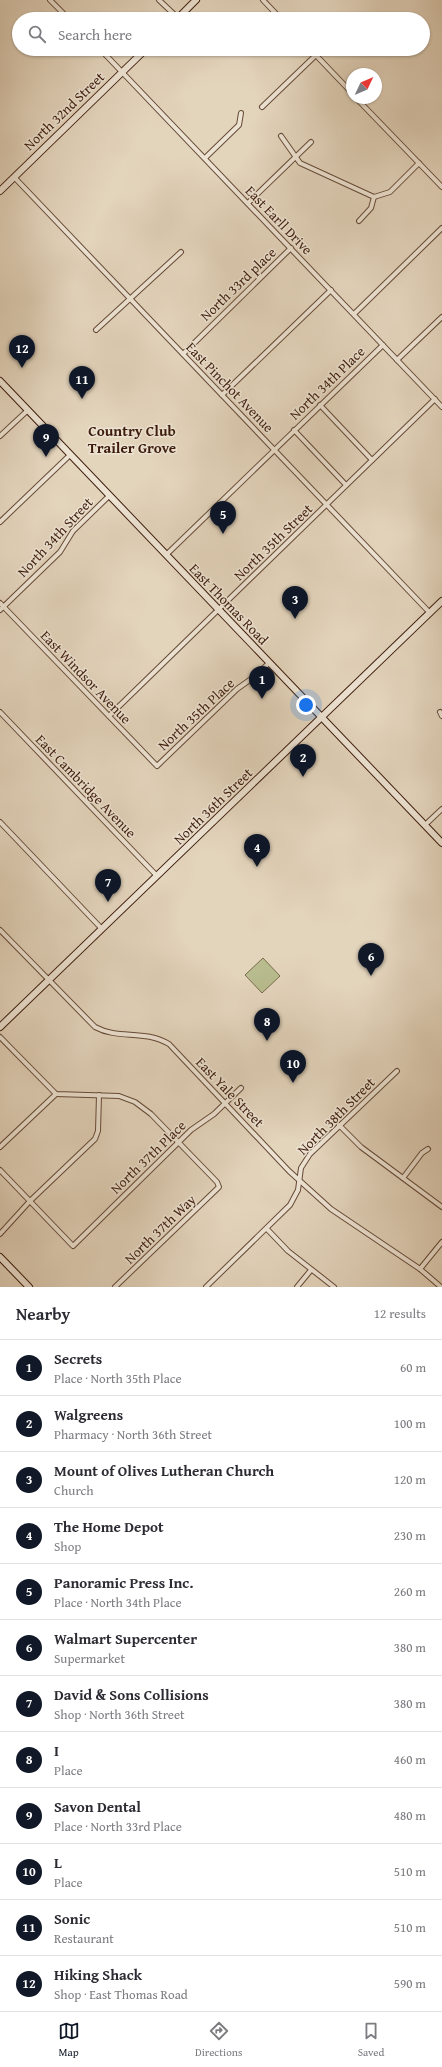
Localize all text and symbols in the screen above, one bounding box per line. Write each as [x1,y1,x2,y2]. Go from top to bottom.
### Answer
search box [12,12,430,56]
icon: search [26,23,48,45]
text: Search here [58,24,132,45]
street label: North 32nd Street [19,67,109,155]
north arrow [346,68,382,104]
street label: East Earll Drive [241,181,317,259]
street label: North 33rd place [196,242,281,325]
pin: 12 [9,335,35,368]
street label: East Pinchot Avenue [182,337,279,437]
street label: North 34th Place [285,341,370,424]
pin: 11 [69,366,95,399]
district label: Country Club Trailer Grove [88,420,176,458]
pin: 9 [33,424,59,457]
street label: North 34th Street [13,493,97,581]
street label: North 35th Street [229,499,317,585]
pin: 5 [210,501,236,534]
street label: East Thomas Road [185,559,273,649]
pin: 3 [282,586,308,619]
street label: East Windsor Avenue [36,626,136,728]
pin: 1 [249,666,275,699]
street label: North 35th Place [153,673,239,755]
your location [296,695,316,715]
street label: East Cambridge Avenue [31,730,141,843]
pin: 2 [290,744,316,777]
street label: North 36th Street [169,763,257,849]
pin: 4 [244,834,270,867]
pin: 7 [95,869,121,902]
pin: 6 [358,943,384,976]
pin: 8 [254,1008,280,1041]
pin: 10 [280,1050,306,1083]
street label: East Yale Street [191,1053,269,1132]
street label: North 38th Street [293,1073,379,1159]
street label: North 37th Place [106,1115,191,1198]
street label: North 37th Way [120,1190,200,1268]
text: Nearby [16,1301,70,1326]
text: 12 results [374,1304,426,1323]
text: Secrets [54,1348,102,1369]
text: 1 [26,1358,32,1377]
text: 60 m [400,1358,426,1377]
text: Place · North 35th Place [54,1369,182,1388]
text: Walgreens [54,1404,123,1425]
text: 2 [26,1414,32,1433]
text: 100 m [394,1414,426,1433]
text: Pharmacy · North 36th Street [54,1425,212,1444]
text: Mount of Olives Lutheran Church [54,1460,274,1481]
text: 3 [26,1470,32,1489]
text: 120 m [394,1470,426,1489]
text: Church [54,1481,93,1500]
text: The Home Depot [54,1516,164,1537]
text: 4 [26,1526,32,1545]
text: 230 m [394,1526,426,1545]
text: Shop [54,1537,81,1556]
text: Panoramic Press Inc. [54,1572,193,1593]
text: 5 [26,1582,32,1601]
text: 260 m [394,1582,426,1601]
text: Place · North 34th Place [54,1593,182,1612]
text: Walmart Supercenter [54,1628,197,1649]
text: 6 [26,1638,32,1657]
text: 380 m [394,1638,426,1657]
text: Supermarket [54,1649,125,1668]
text: David & Sons Collisions [54,1684,209,1705]
text: 7 [26,1694,32,1713]
text: 380 m [394,1694,426,1713]
text: Shop · North 36th Street [54,1705,185,1724]
text: I [54,1740,59,1761]
text: 8 [26,1750,32,1769]
text: 460 m [394,1750,426,1769]
text: Place [54,1761,83,1780]
text: Savon Dental [54,1796,141,1817]
text: 9 [26,1806,32,1825]
text: 480 m [394,1806,426,1825]
text: Place · North 33rd Place [54,1817,182,1836]
text: L [54,1852,62,1873]
text: 10 [22,1862,36,1881]
text: 510 m [394,1862,426,1881]
text: Place [54,1873,83,1892]
text: Sonic [54,1908,90,1929]
text: 11 [22,1918,36,1937]
text: 510 m [394,1918,426,1937]
text: Restaurant [54,1929,114,1948]
text: Hiking Shack [54,1964,142,1985]
text: 12 [22,1974,36,1993]
text: 590 m [394,1974,426,1993]
text: Shop · East Thomas Road [54,1985,188,2004]
tab: Map [58,2020,80,2060]
tab: Directions [195,2020,242,2060]
tab: Saved [358,2020,384,2060]

